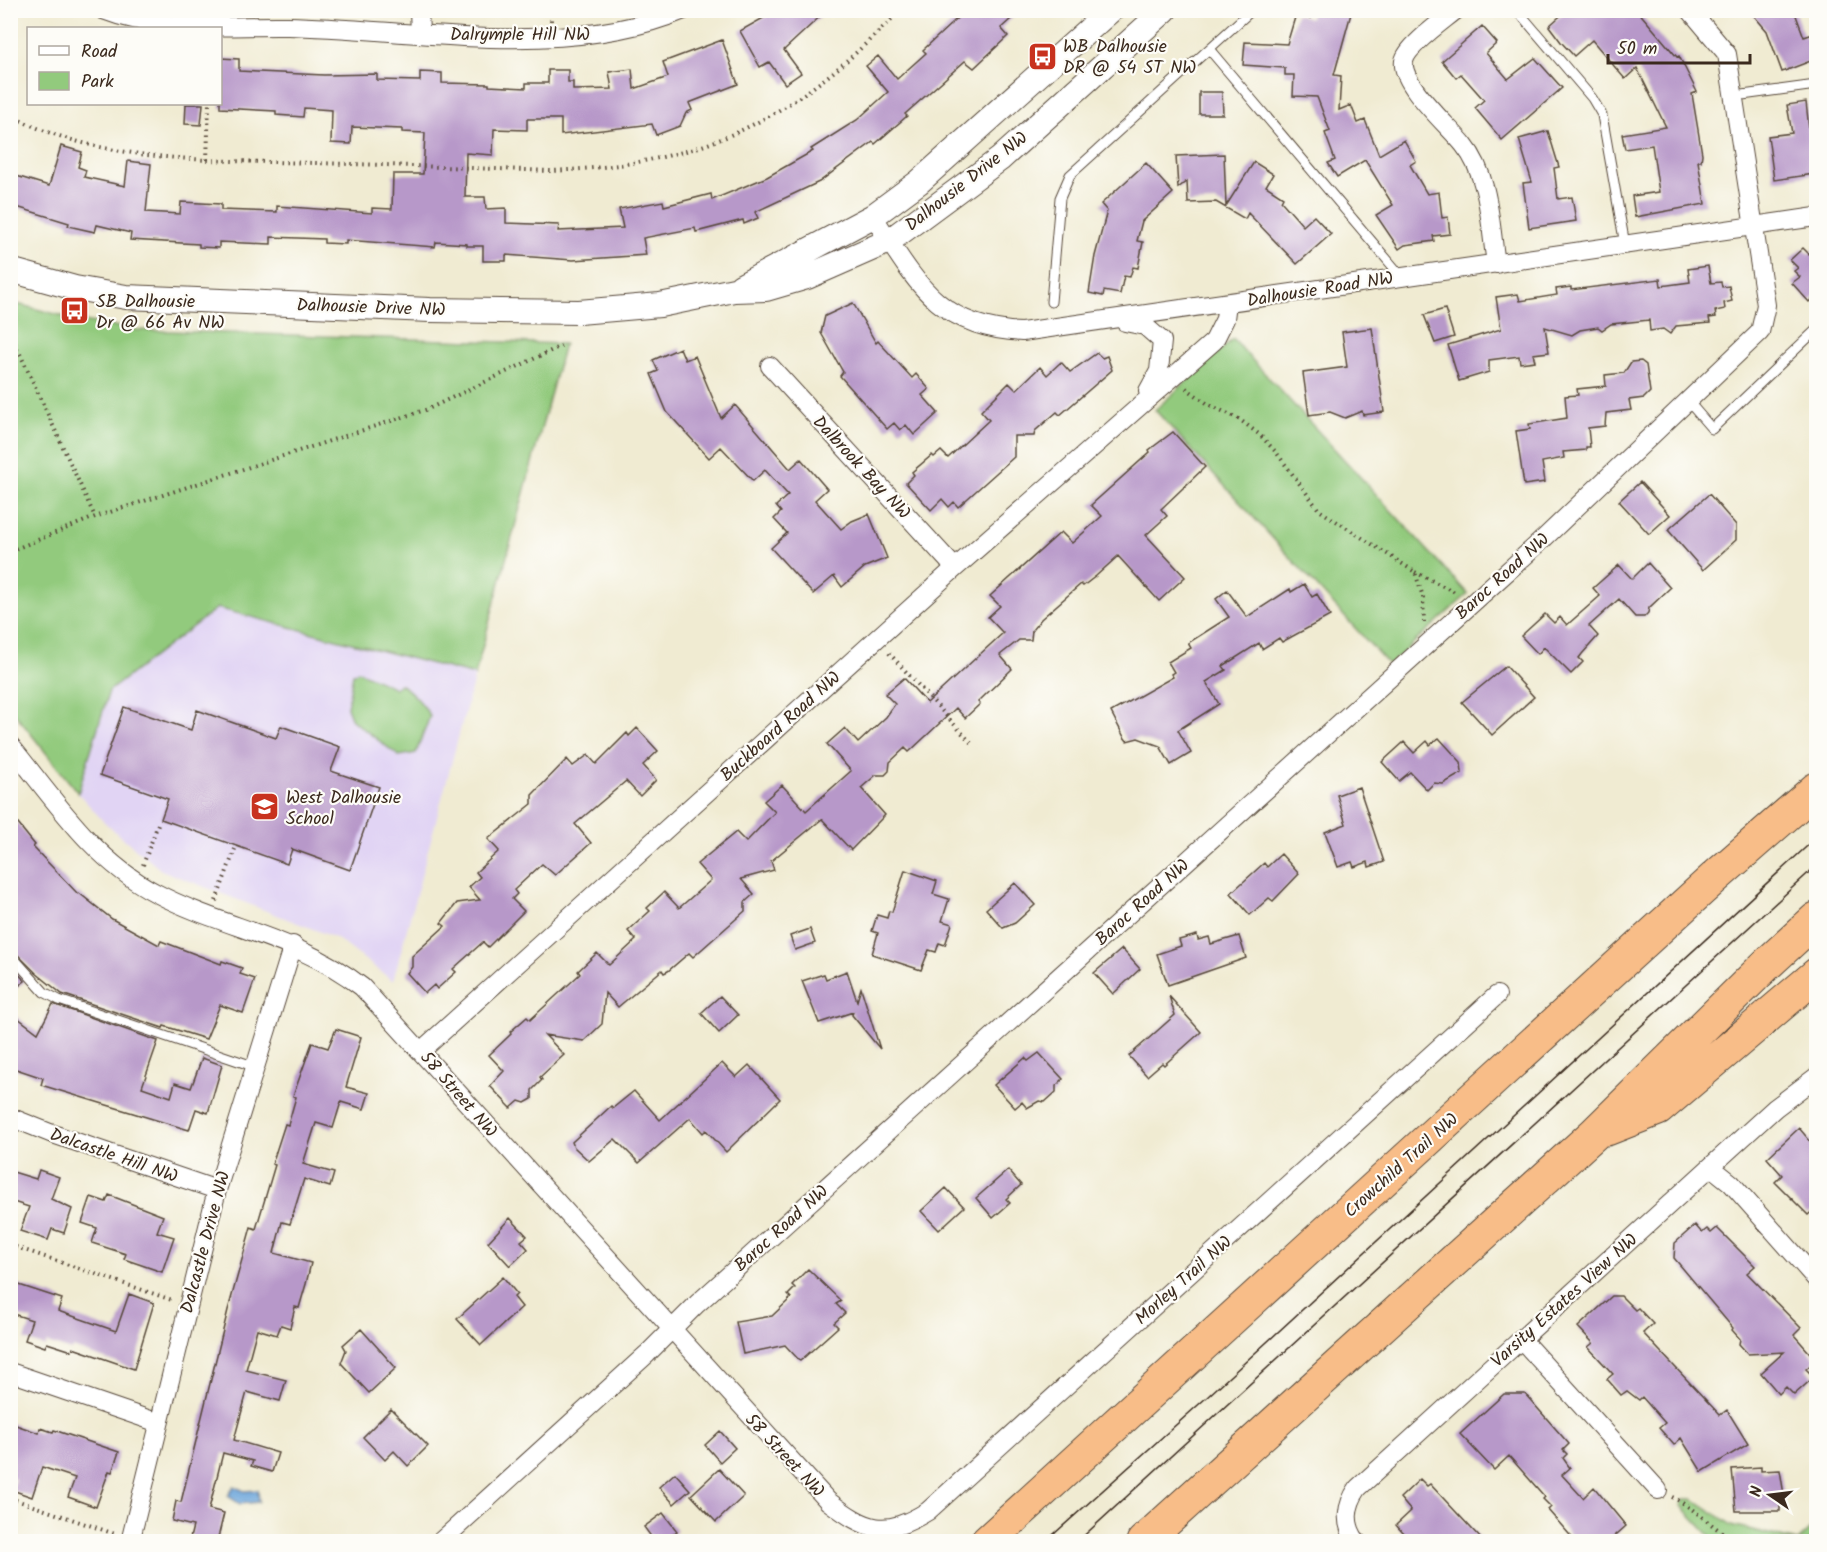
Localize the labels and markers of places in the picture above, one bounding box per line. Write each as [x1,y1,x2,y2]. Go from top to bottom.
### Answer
place label: WB Dalhousie DR @ 54 ST NW [1063,33,1196,83]
bus stop icon: WB Dalhousie DR @ 54 ST NW [1026,40,1058,72]
place label: SB Dalhousie Dr @ 66 Av NW [96,288,225,338]
bus stop icon: SB Dalhousie Dr @ 66 Av NW [59,295,91,327]
place label: West Dalhousie School [286,784,401,834]
school or university icon: West Dalhousie School [249,791,281,823]

